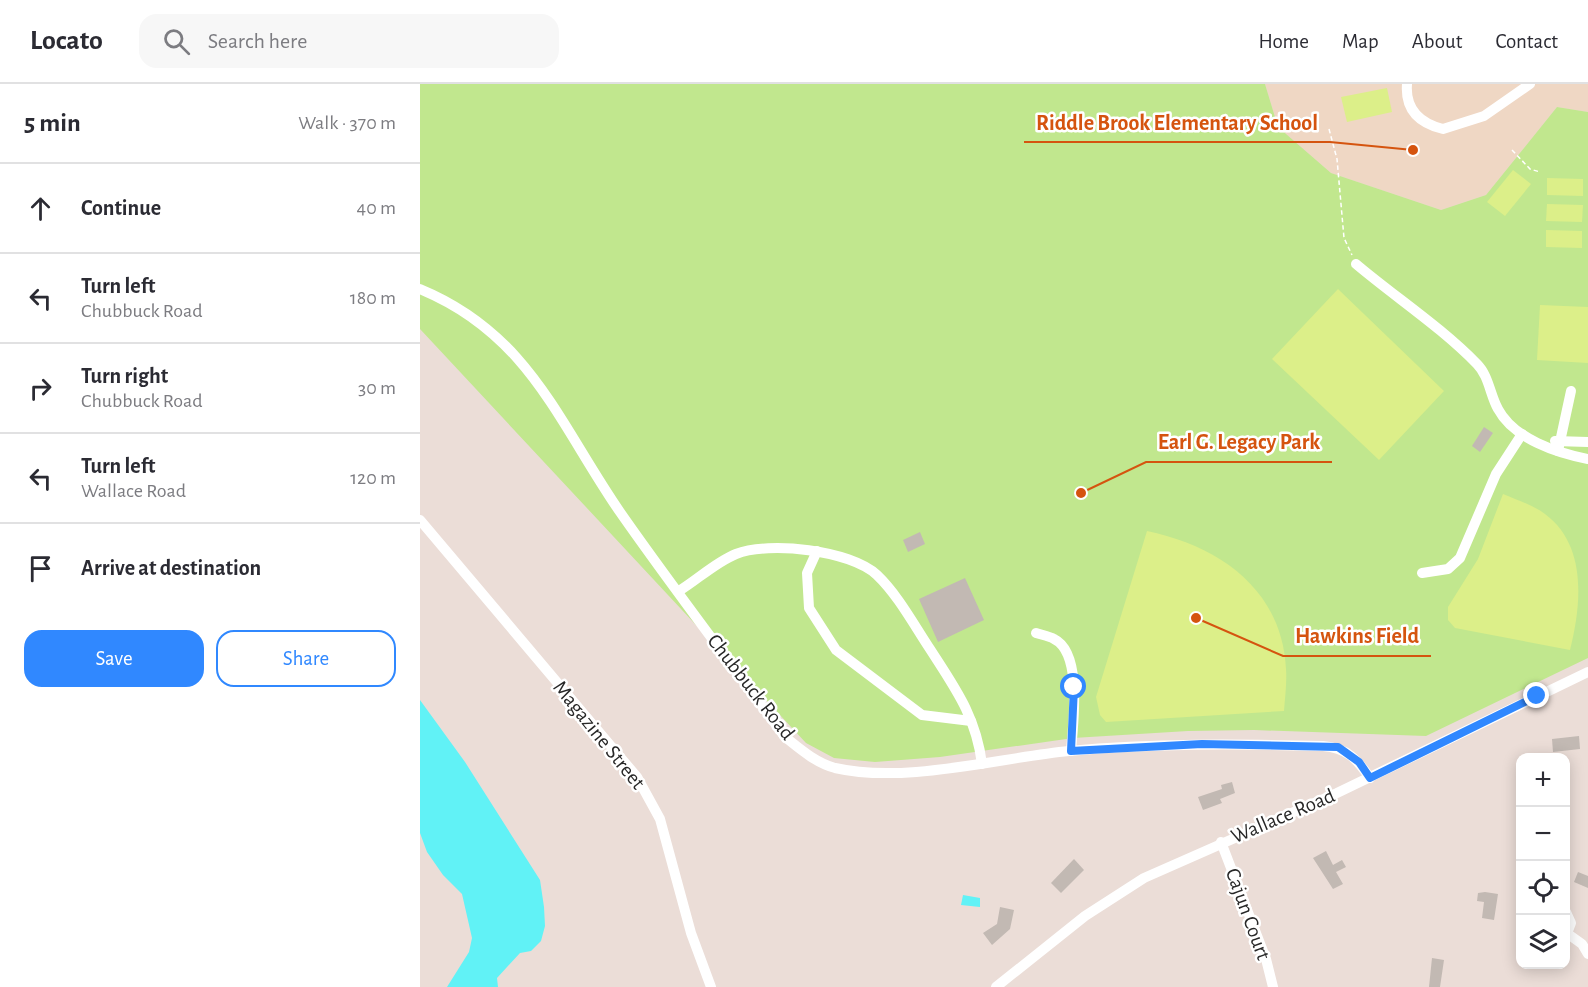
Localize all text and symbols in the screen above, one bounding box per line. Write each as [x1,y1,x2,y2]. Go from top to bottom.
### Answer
search box [139,14,559,68]
icon: search [160,25,193,58]
text: Locato [30,27,103,55]
text: Search here [208,30,307,52]
text: Home [1258,31,1309,52]
text: Map [1342,31,1379,52]
text: About [1412,31,1462,52]
text: Contact [1495,31,1558,52]
callout: Riddle Brook Elementary School [1024,102,1330,142]
text: 5 min [24,110,81,136]
text: Riddle Brook Elementary School [1036,112,1318,135]
text: Walk · 370 m [298,113,396,133]
icon: ahead [24,192,57,225]
text: Continue [81,197,161,219]
text: 40 m [357,198,396,218]
text: Turn left [81,275,155,297]
icon: left [24,282,57,315]
text: 180 m [350,288,396,308]
text: Chubbuck Road [81,301,203,321]
text: Turn right [81,365,168,387]
icon: right [24,372,57,405]
text: 30 m [358,378,396,398]
text: Chubbuck Road [81,391,203,411]
callout: Earl G. Legacy Park [1146,422,1332,462]
text: Earl G. Legacy Park [1158,431,1320,454]
text: Turn left [81,455,155,477]
icon: left [24,462,57,495]
text: 120 m [350,468,396,488]
text: Wallace Road [81,481,186,501]
icon: arrive [24,552,57,585]
text: Arrive at destination [81,557,261,579]
callout: Hawkins Field [1283,616,1431,656]
text: Hawkins Field [1295,625,1420,647]
button: Save [24,630,204,687]
button: Share [216,630,396,687]
street label: Chubbuck Road [703,630,799,744]
route start [1060,673,1086,699]
street label: Magazine Street [549,677,649,793]
route end [1523,682,1549,708]
map controls [1516,753,1570,969]
button: + [1516,753,1570,807]
street label: Wallace Road [1228,785,1338,847]
button: − [1516,807,1570,861]
button: locate [1516,861,1570,915]
street label: Cajun Court [1222,865,1274,963]
button: layers [1516,915,1570,969]

